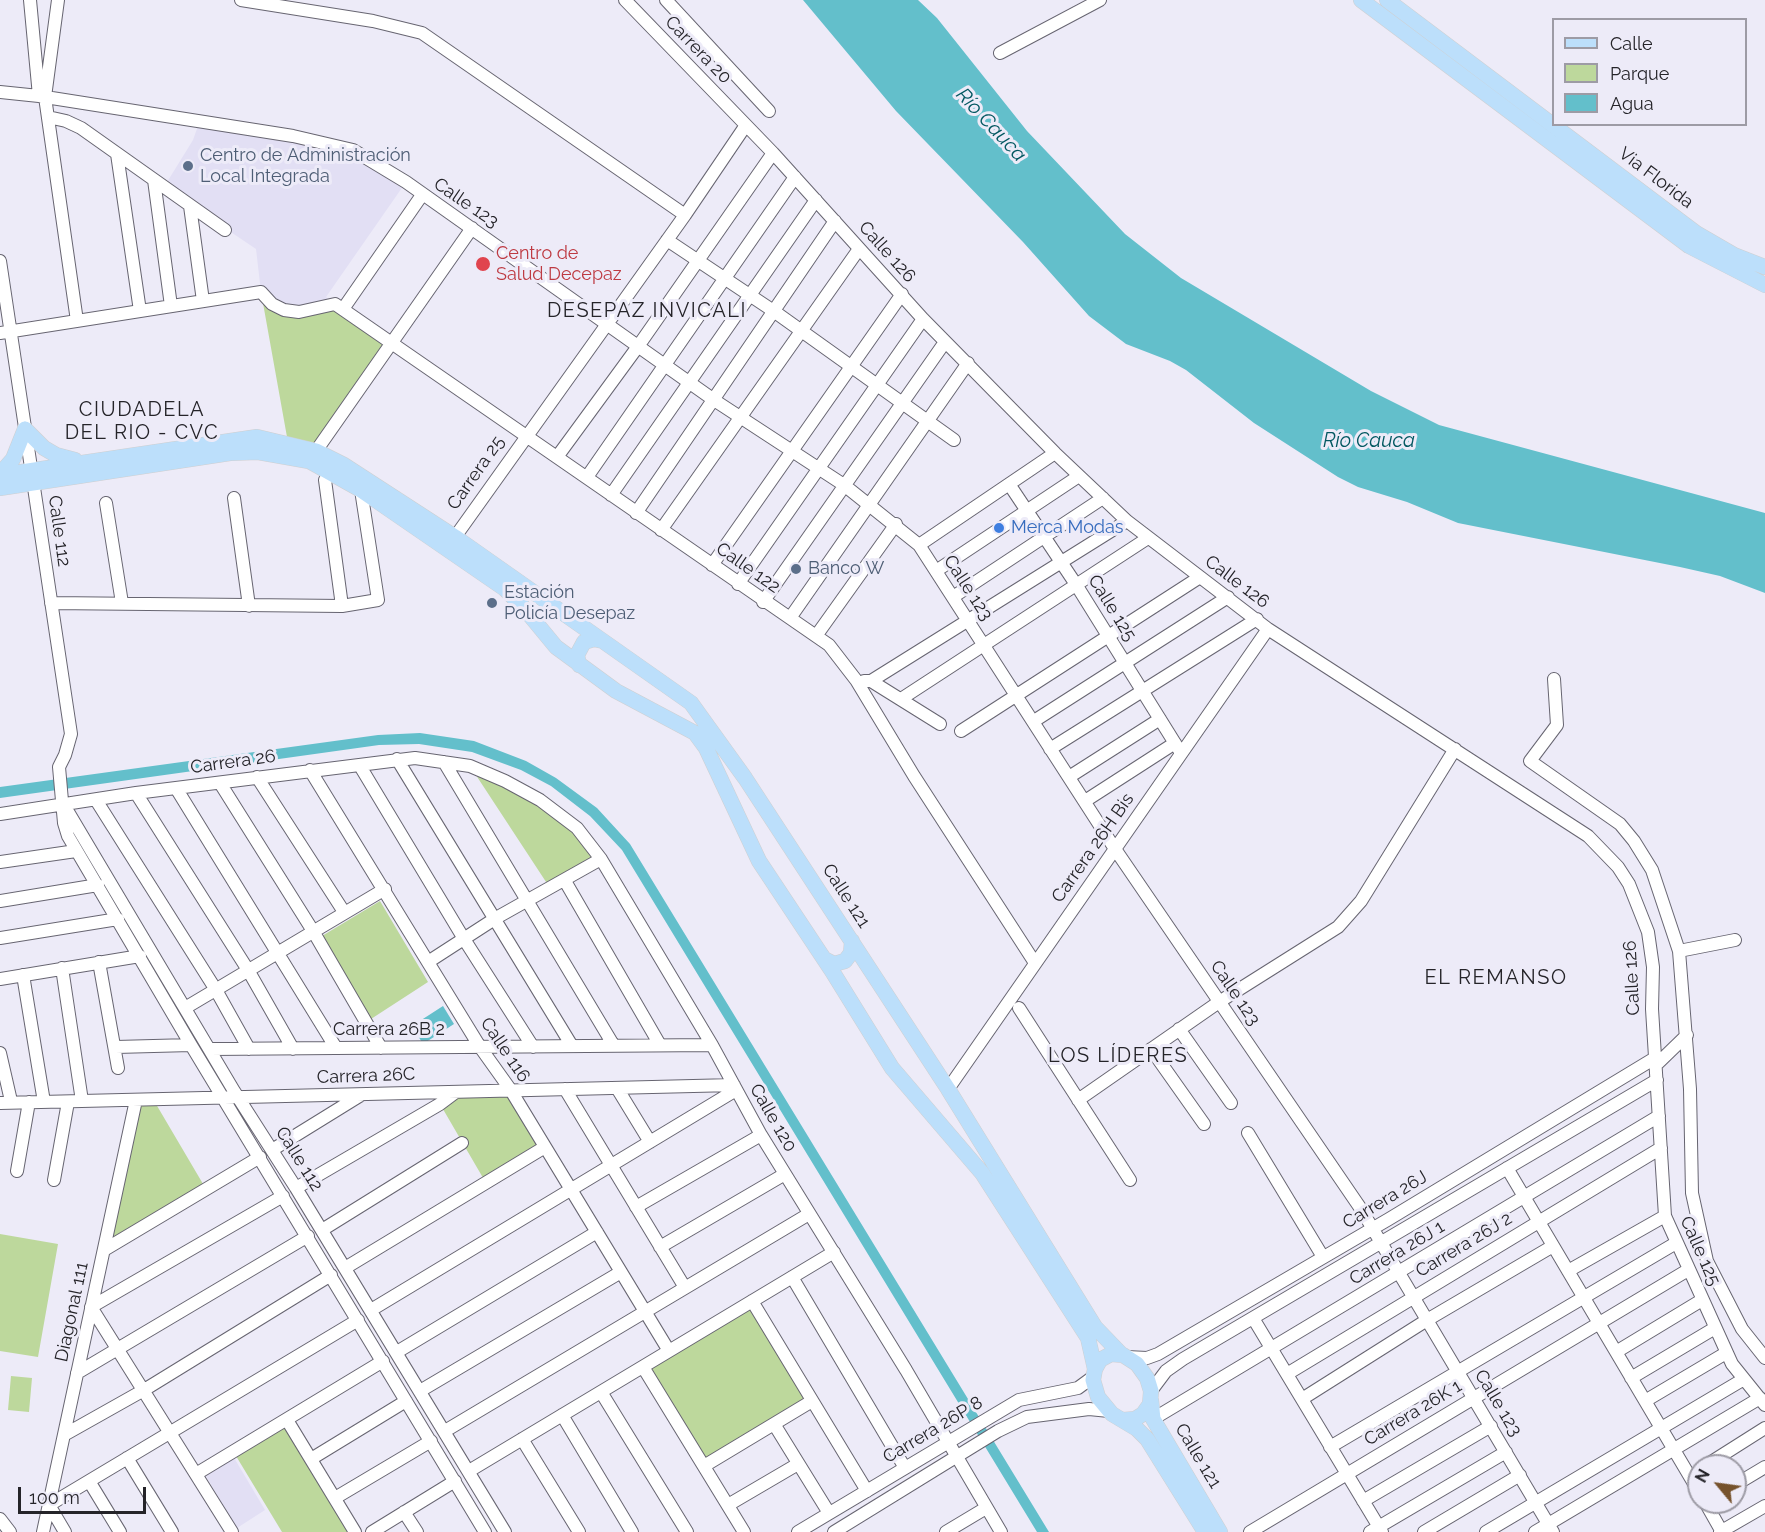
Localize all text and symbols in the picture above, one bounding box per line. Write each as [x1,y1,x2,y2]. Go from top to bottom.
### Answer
street label: Carrera 20 [660,12,736,88]
legend [1552,18,1747,126]
text: Calle [1610,33,1653,54]
text: Parque [1610,63,1669,84]
water label: Río Cauca [951,83,1031,167]
text: Agua [1610,93,1654,114]
street label: Via Florida [1614,143,1698,213]
place label: Centro de Administración Local Integrada [200,145,411,188]
marker: Centro de Administración Local Integrada [181,159,195,173]
street label: Calle 123 [429,173,503,233]
street label: Calle 126 [854,217,920,287]
place label: Centro de Salud Decepaz [496,243,622,286]
marker: Centro de Salud Decepaz [474,255,492,273]
district label: DESEPAZ INVICALI [547,299,747,323]
district label: CIUDADELA DEL RIO - CVC [65,398,219,445]
water label: Río Cauca [1323,429,1415,453]
street label: Carrera 25 [443,432,509,514]
street label: Calle 112 [43,494,75,568]
place label: Merca Modas [1011,517,1124,539]
marker: Merca Modas [992,521,1006,535]
street label: Calle 122 [712,538,784,598]
street label: Calle 123 [939,551,997,625]
street label: Calle 126 [1201,551,1273,613]
place label: Banco W [808,558,884,580]
marker: Banco W [789,562,803,576]
street label: Calle 125 [1083,571,1141,645]
place label: Estación Policía Desepaz [504,582,635,624]
marker: Estación Policía Desepaz [485,596,499,610]
street label: Carrera 26 [189,745,277,779]
street label: Carrera 26H Bis [1047,789,1139,907]
street label: Calle 121 [817,860,875,932]
street label: Calle 126 [1619,940,1645,1016]
street label: Calle 123 [1205,956,1265,1030]
district label: EL REMANSO [1425,966,1567,990]
street label: Calle 116 [476,1014,534,1086]
street label: Carrera 26B 2 [333,1019,445,1041]
district label: LOS LÍDERES [1048,1044,1188,1068]
street label: Carrera 26C [316,1063,416,1089]
street label: Calle 120 [745,1080,801,1156]
street label: Calle 112 [271,1123,327,1195]
street label: Carrera 26J [1339,1166,1431,1234]
street label: Carrera 26J 2 [1412,1208,1516,1282]
street label: Calle 125 [1675,1213,1725,1289]
street label: Carrera 26J 1 [1346,1216,1448,1290]
street label: Diagonal 111 [51,1260,93,1364]
street label: Calle 123 [1470,1366,1526,1440]
street label: Carrera 26K 1 [1360,1375,1466,1451]
street label: Carrera 26P 8 [879,1392,987,1468]
street label: Calle 121 [1170,1420,1226,1492]
north arrow [1687,1454,1747,1514]
text: N [1691,1466,1714,1486]
scale bar [21,1475,148,1513]
text: 100 m [29,1487,80,1508]

